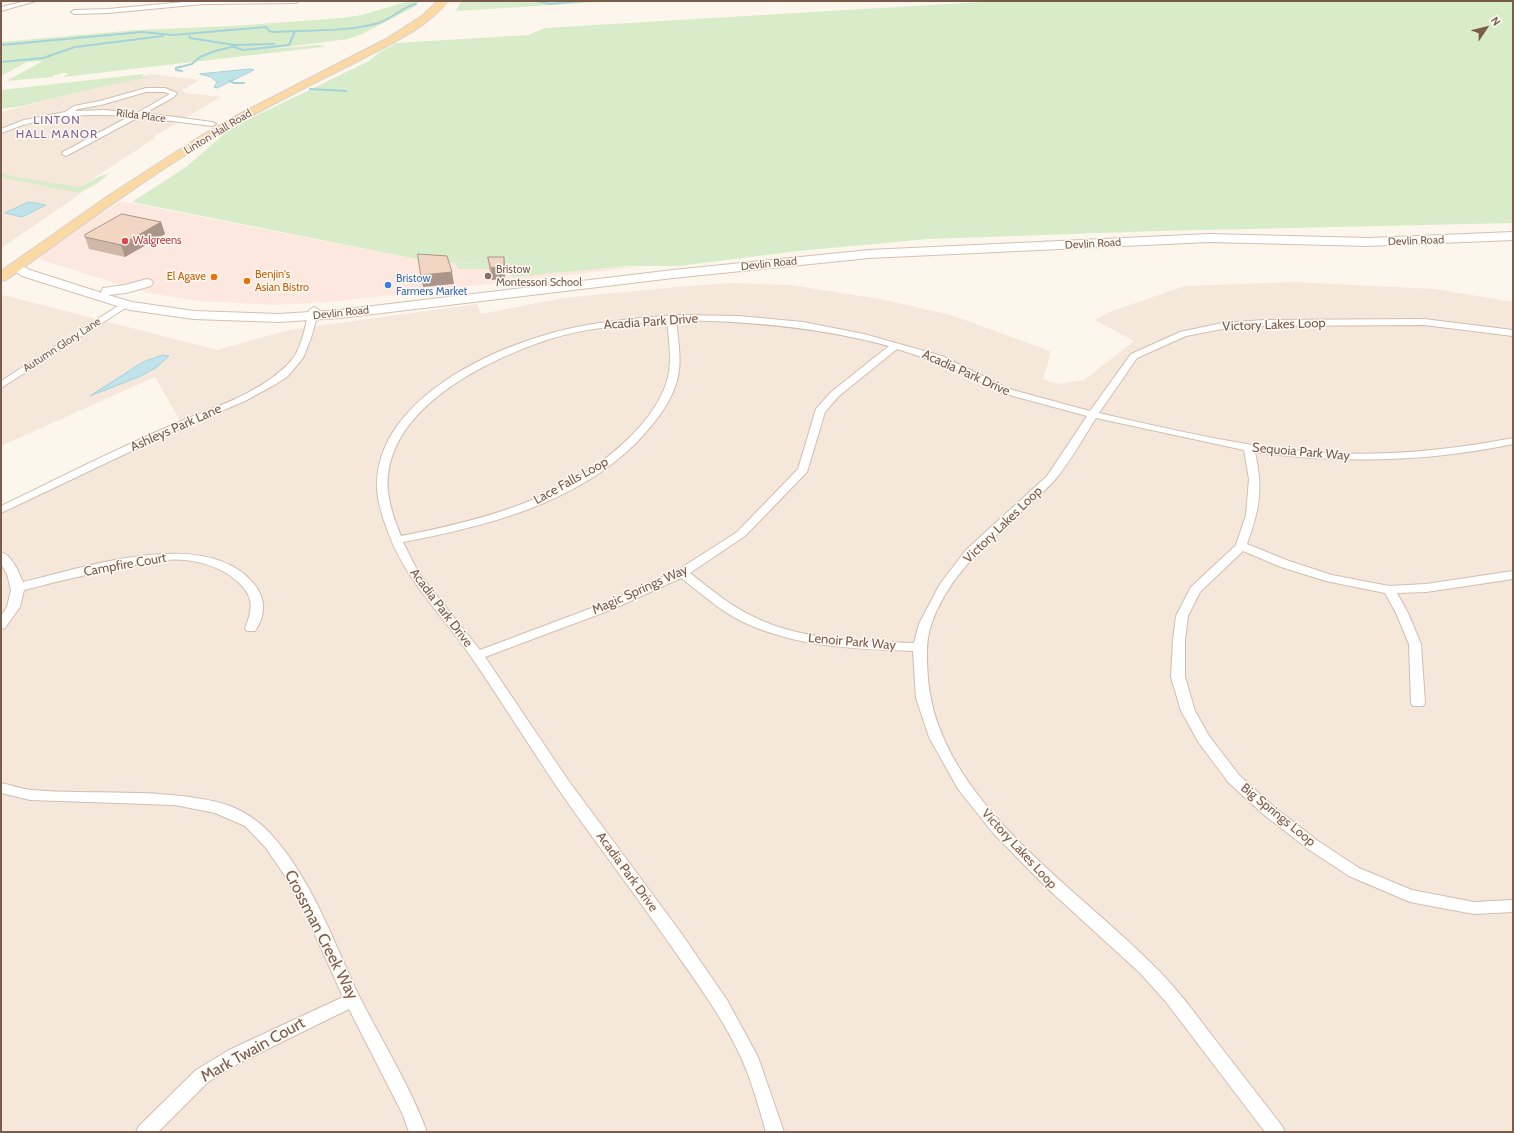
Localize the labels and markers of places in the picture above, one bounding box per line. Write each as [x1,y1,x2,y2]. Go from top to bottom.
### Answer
place label: Walgreens [133,234,182,248]
marker: Walgreens [120,236,130,246]
place label: Bristow Montessori School [496,263,582,289]
place label: Benjin's Asian Bistro [255,268,309,294]
place label: El Agave [167,270,206,284]
marker: Bristow Montessori School [483,271,493,281]
marker: El Agave [209,272,219,282]
place label: Bristow Farmers Market [396,272,467,298]
marker: Benjin's Asian Bistro [242,276,252,286]
marker: Bristow Farmers Market [383,280,393,290]

